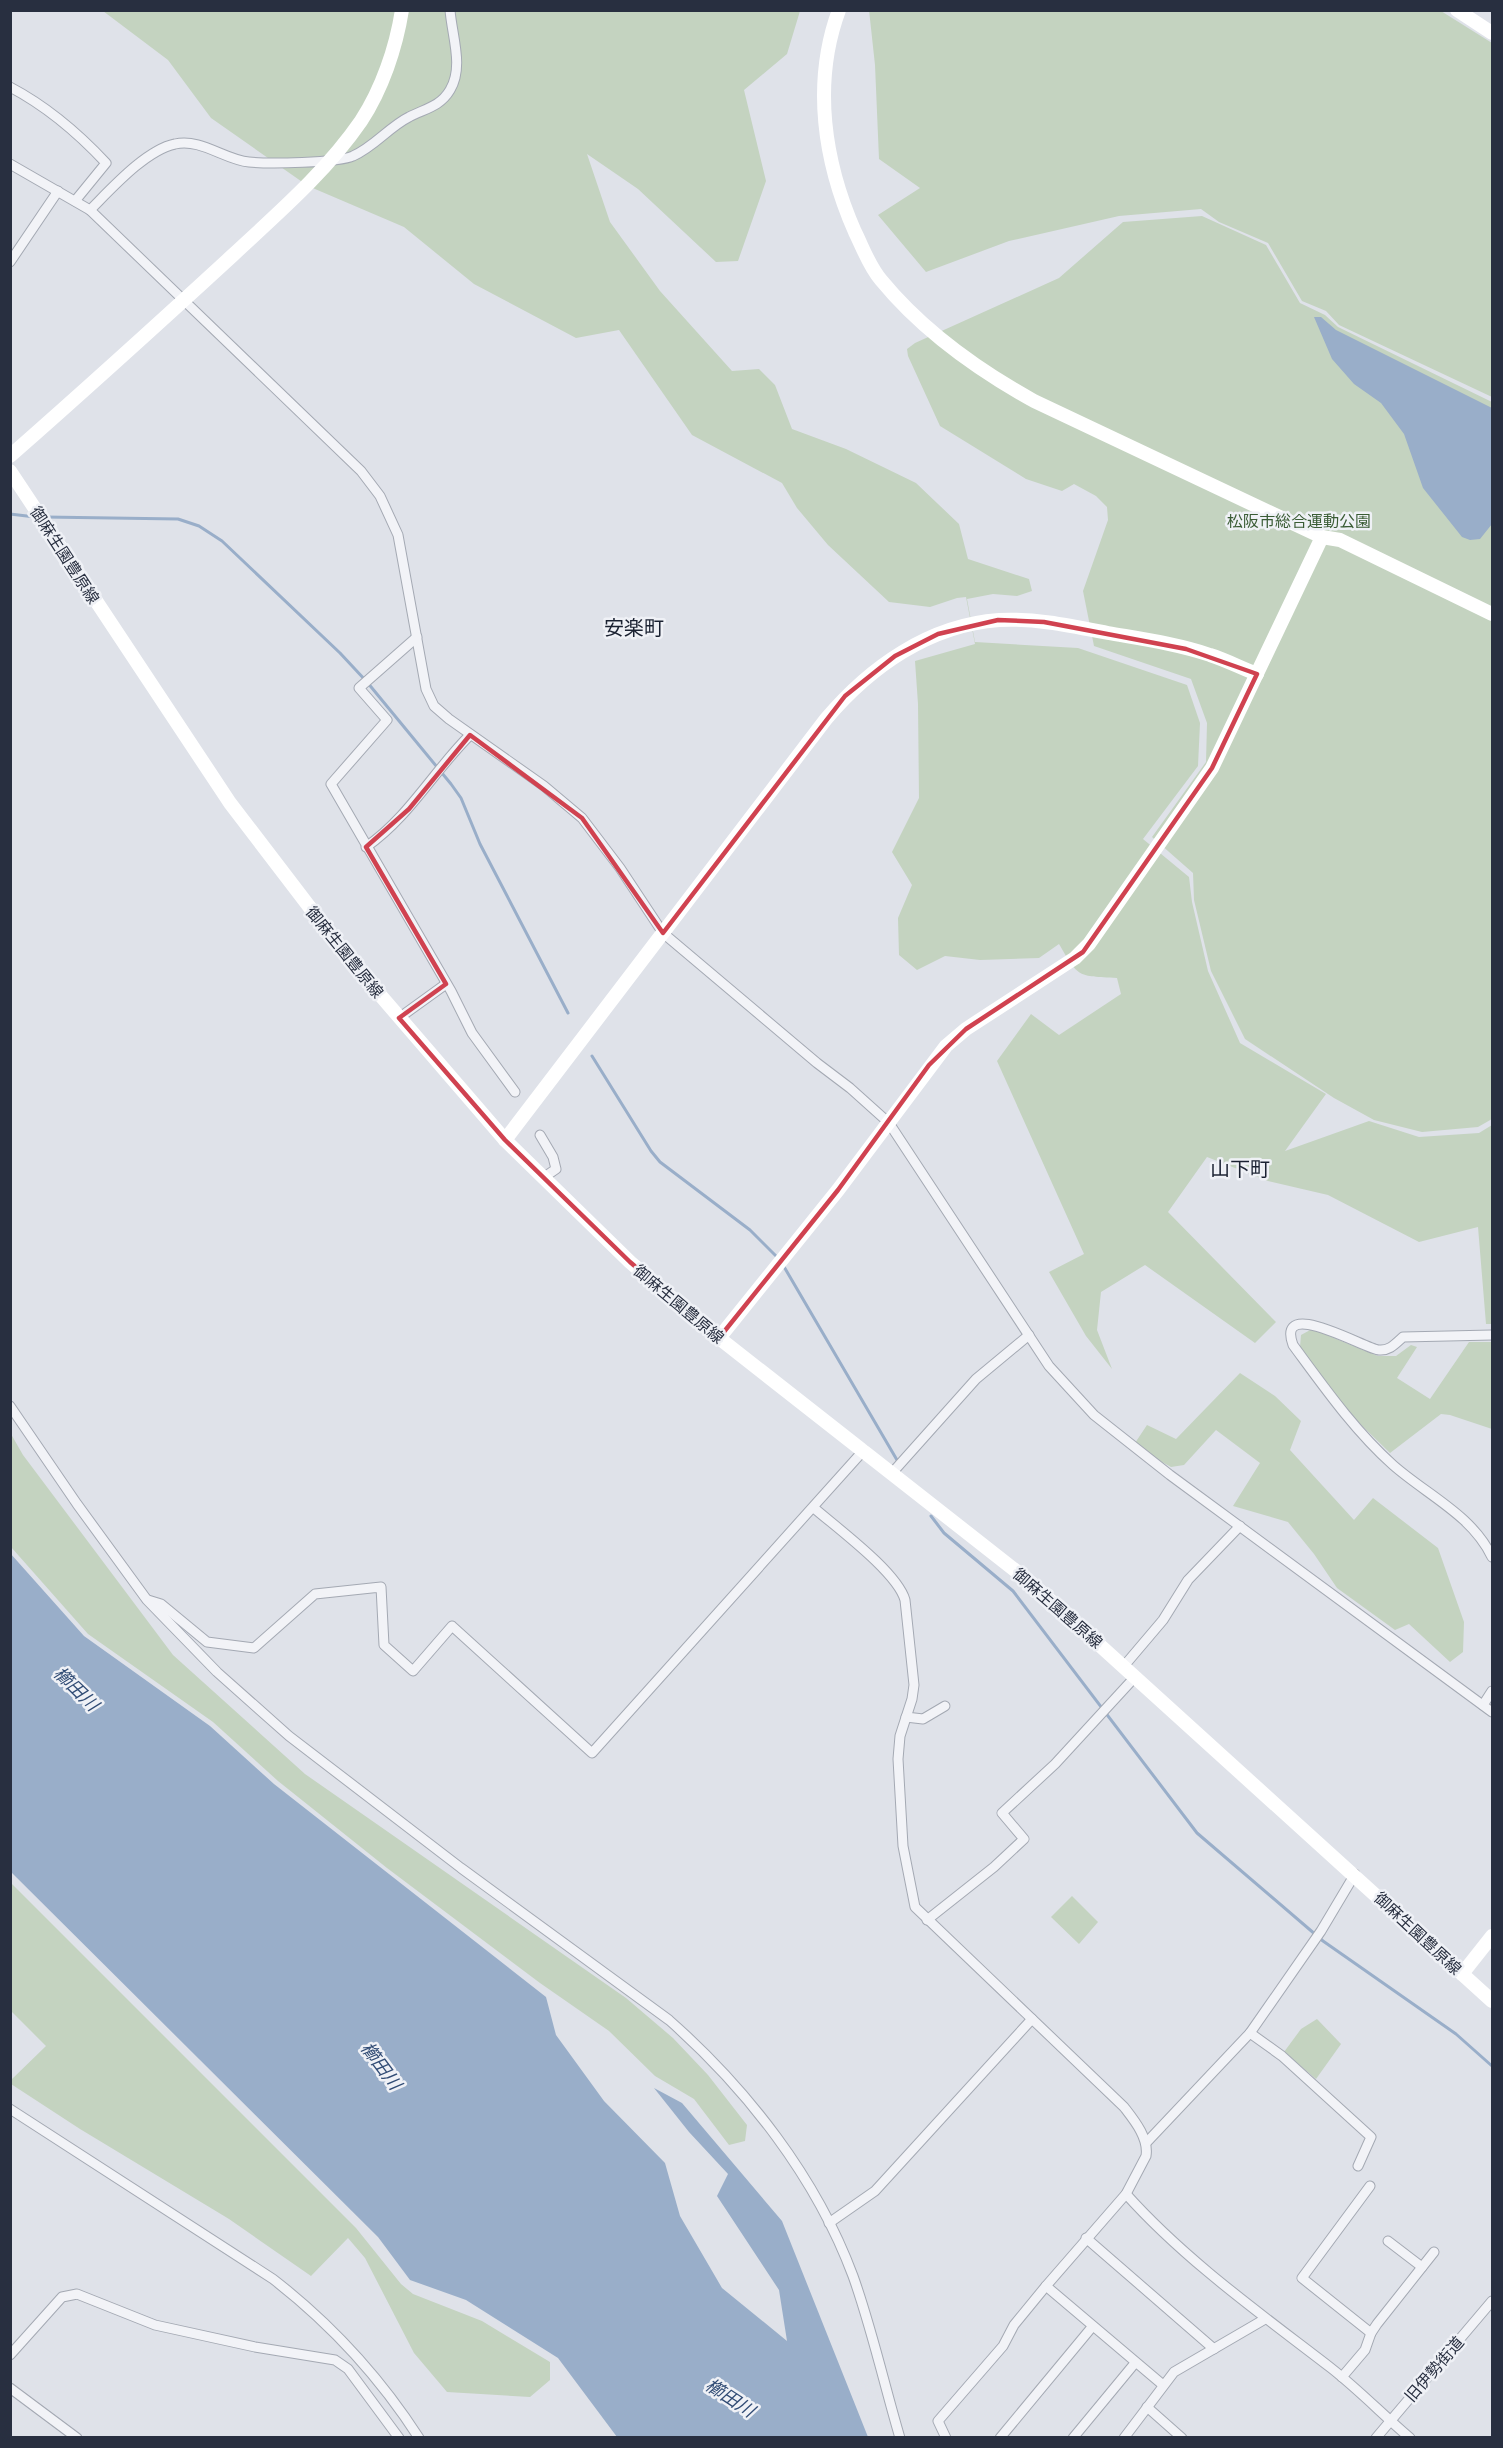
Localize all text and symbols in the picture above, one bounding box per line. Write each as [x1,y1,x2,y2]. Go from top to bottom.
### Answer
street label: 御麻生園豊原線 [25,503,104,608]
park label: 松阪市総合運動公園 [1227,511,1371,532]
district label: 安楽町 [604,615,664,641]
street label: 御麻生園豊原線 [301,902,388,1002]
district label: 山下町 [1210,1156,1270,1182]
street label: 御麻生園豊原線 [629,1260,728,1348]
street label: 御麻生園豊原線 [1009,1564,1107,1653]
water label: 櫛田川 [48,1662,105,1718]
street label: 御麻生園豊原線 [1370,1887,1466,1979]
water label: 櫛田川 [355,2037,408,2096]
street label: 旧伊勢街道 [1400,2332,1469,2406]
water label: 櫛田川 [701,2373,761,2424]

